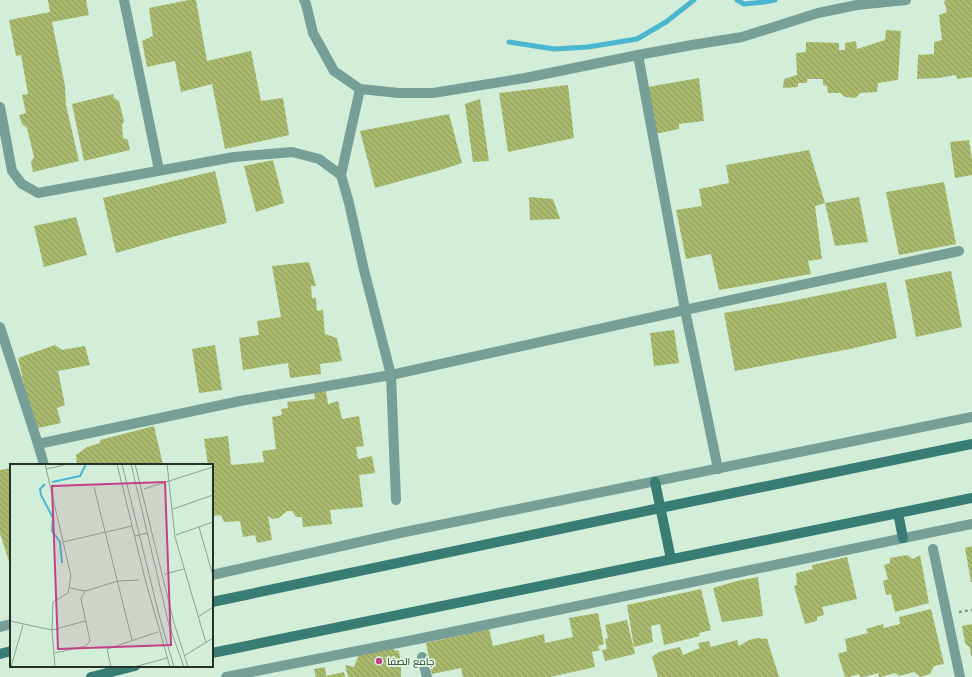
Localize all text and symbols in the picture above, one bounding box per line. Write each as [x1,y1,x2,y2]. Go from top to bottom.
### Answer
inset map [10,464,213,667]
place label: جامع الصفا [387,655,434,668]
marker: جامع الصفا [374,656,384,666]

